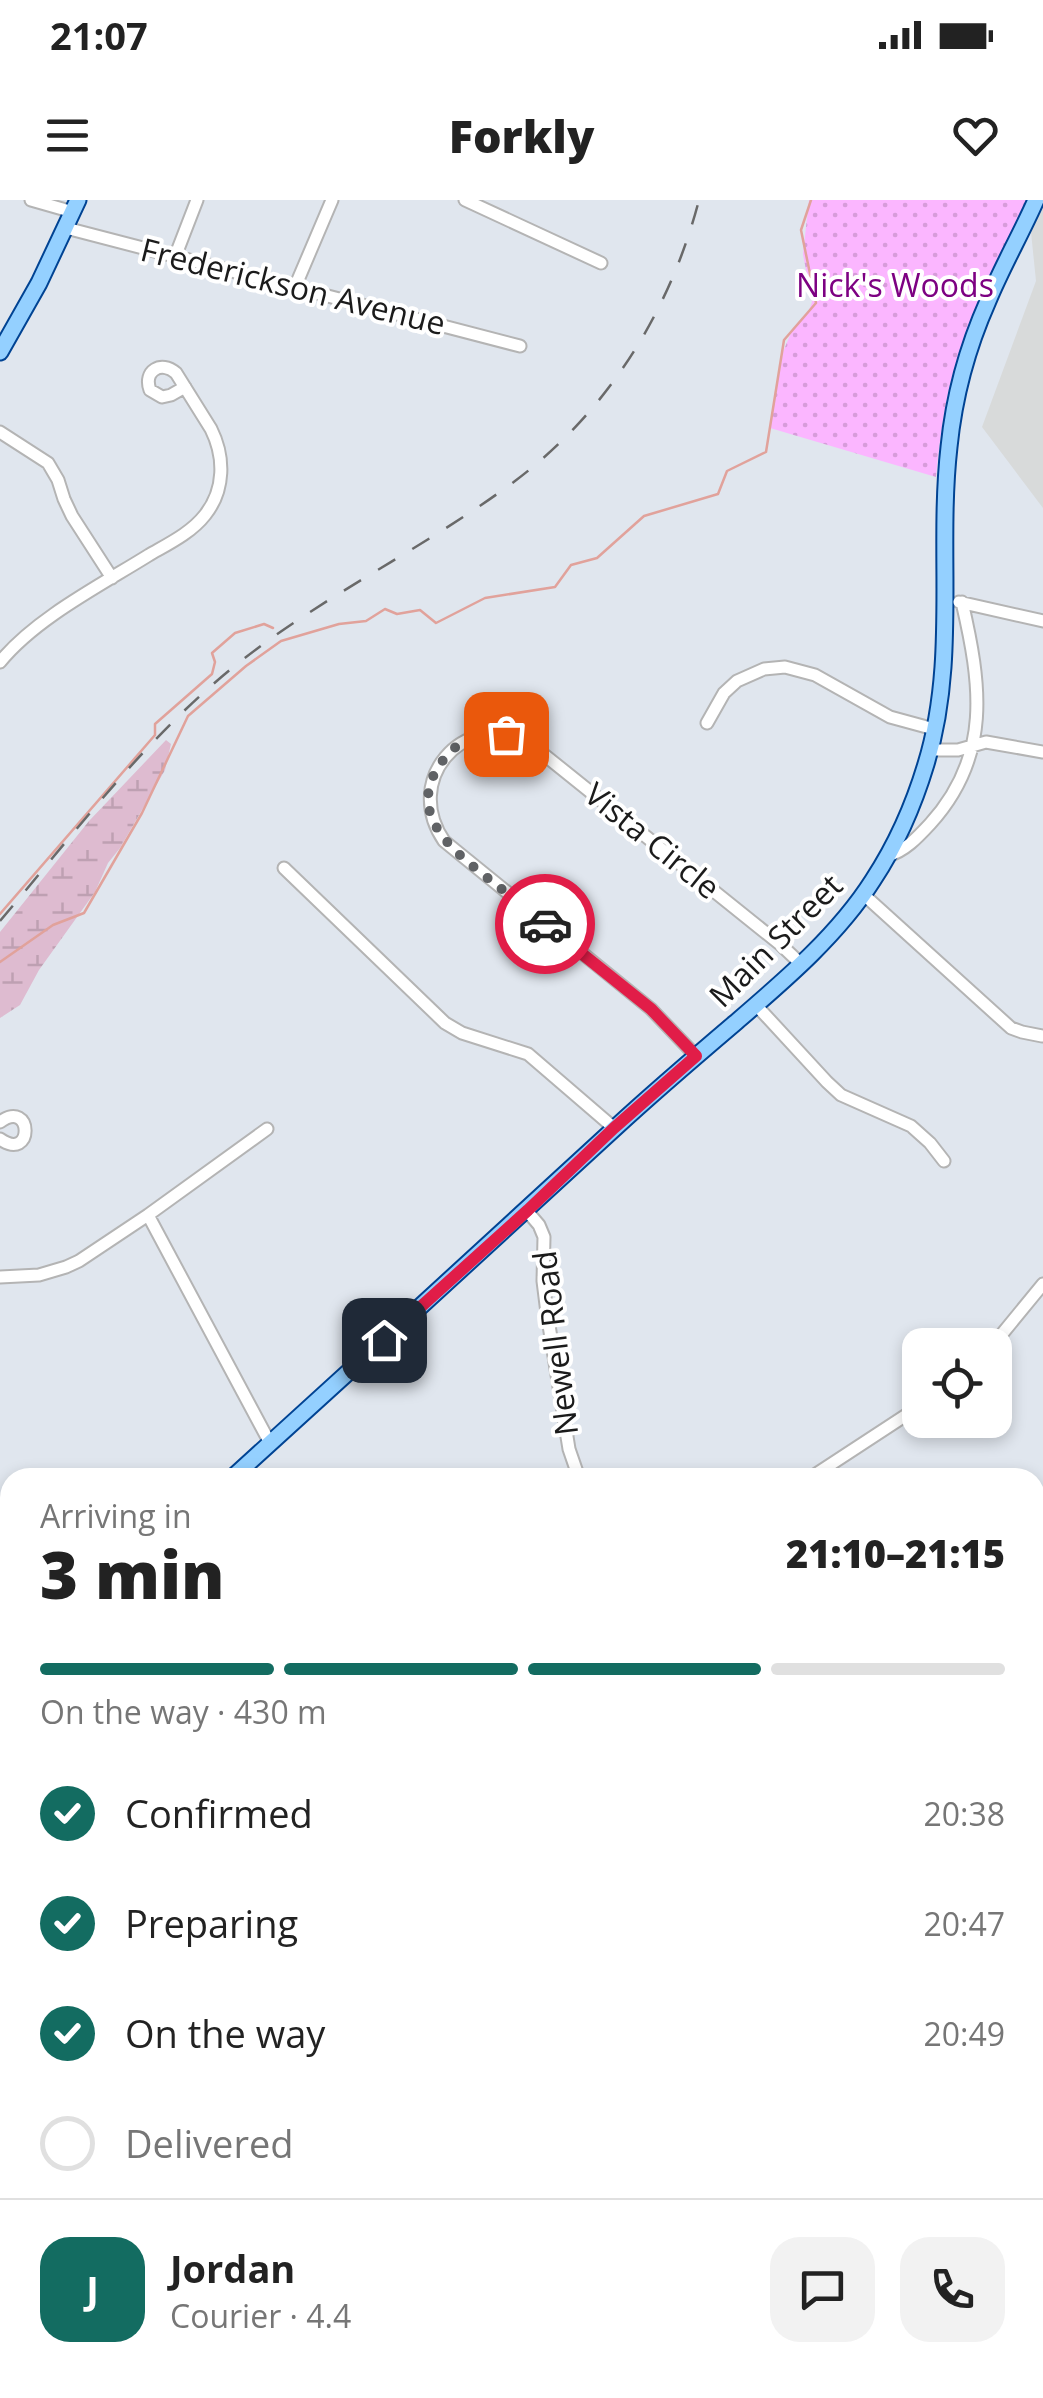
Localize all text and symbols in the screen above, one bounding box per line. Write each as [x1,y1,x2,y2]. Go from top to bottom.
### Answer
text: 21:07 [50,9,148,61]
text: Forkly [449,105,594,166]
icon: menu [40,108,95,163]
icon: heart [948,108,1003,163]
street label: Frederickson Avenue [137,227,450,344]
park label: Nick's Woods [796,263,994,306]
pin [464,692,549,777]
icon: bag [479,707,534,762]
street label: Vista Circle [576,772,730,908]
street label: Main Street [699,864,851,1016]
courier [495,874,595,974]
icon: car [518,897,573,952]
street label: Newell Road [522,1248,587,1438]
pin [342,1298,427,1383]
icon: home [357,1313,412,1368]
map controls [902,1328,1012,1438]
button: locate [902,1328,1012,1438]
text: Arriving in [40,1494,192,1537]
text: 21:10–21:15 [786,1527,1005,1579]
text: 3 min [40,1530,225,1618]
text: On the way · 430 m [40,1690,327,1733]
icon: check [40,1786,95,1841]
text: Confirmed [125,1787,313,1839]
text: 20:38 [923,1792,1005,1835]
icon: check [40,1896,95,1951]
text: Preparing [125,1897,298,1949]
text: 20:47 [923,1902,1005,1945]
icon: check [40,2006,95,2061]
text: On the way [125,2007,325,2059]
text: 20:49 [923,2012,1005,2055]
text: Delivered [125,2117,294,2169]
button: chat [770,2237,875,2342]
button: phone [900,2237,1005,2342]
text: Jordan [170,2242,295,2294]
text: J [86,2263,99,2315]
text: Courier · 4.4 [170,2294,351,2337]

